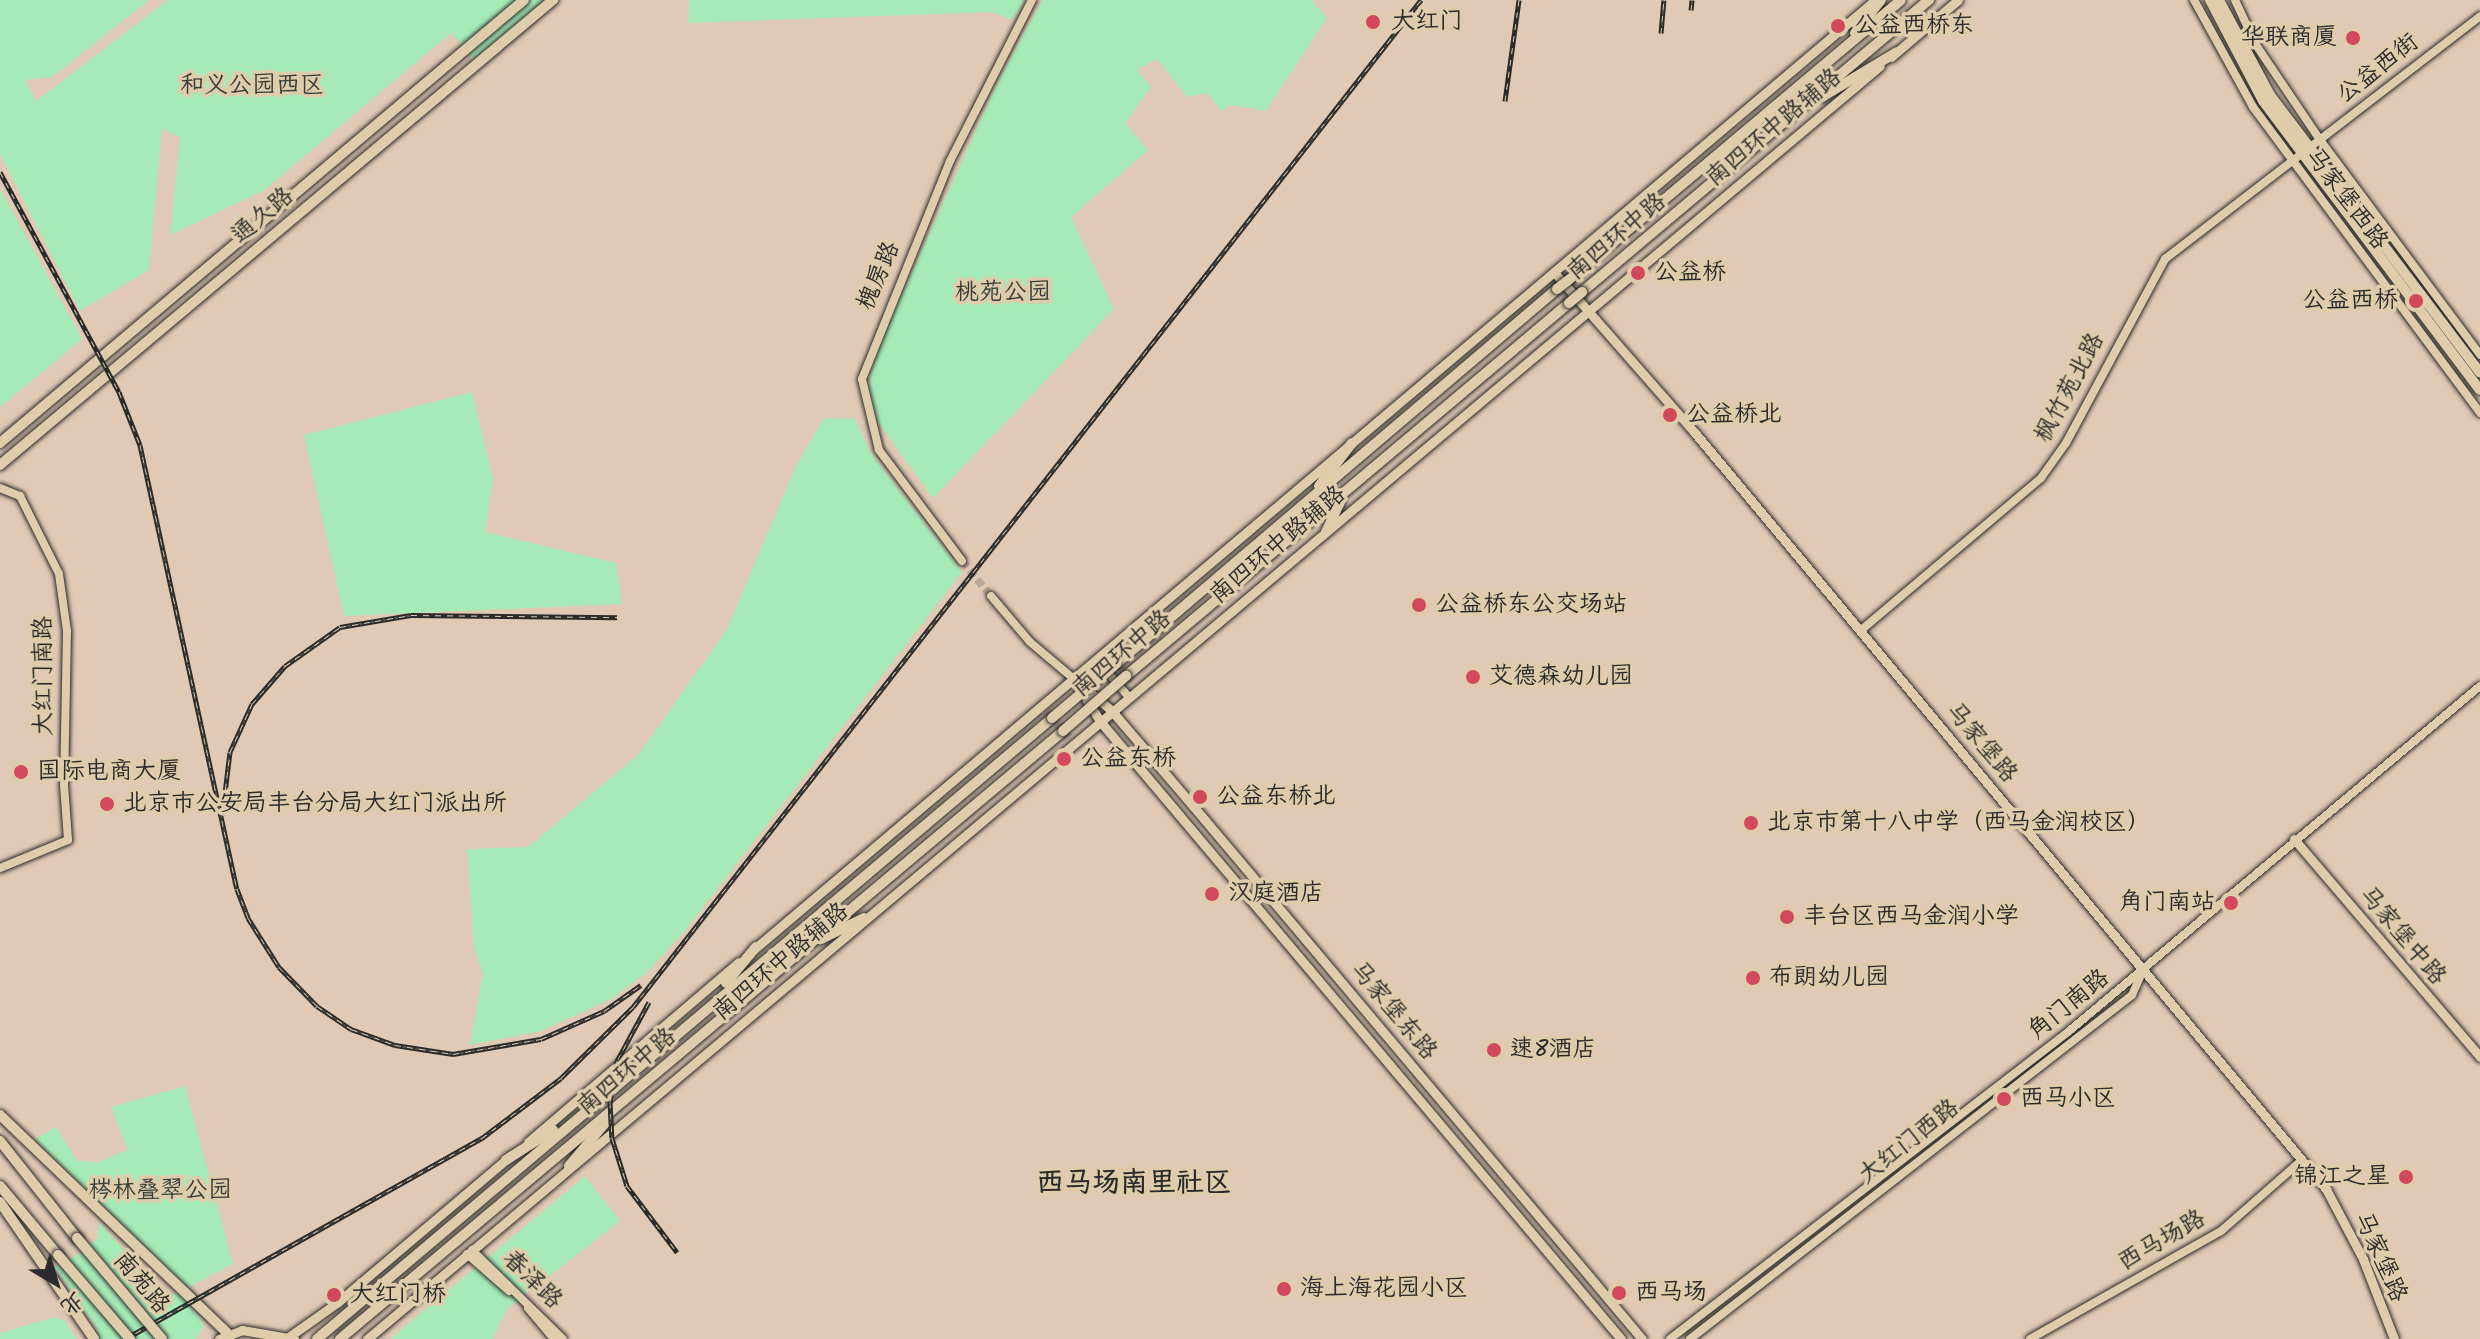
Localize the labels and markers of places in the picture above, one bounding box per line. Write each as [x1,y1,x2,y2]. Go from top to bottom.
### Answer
place label: 大红门 [1391,8,1463,36]
marker: 大红门 [1362,11,1384,33]
place label: 公益西桥东 [1854,12,1974,40]
marker: 公益西桥东 [1829,17,1847,35]
place label: 华联商厦 [2241,24,2337,52]
marker: 华联商厦 [2344,29,2362,47]
place label: 公益桥 [1654,259,1726,287]
marker: 公益桥 [1629,264,1647,282]
place label: 公益西桥 [2302,287,2398,315]
marker: 公益西桥 [2405,290,2427,312]
place label: 公益桥北 [1686,401,1782,429]
marker: 公益桥北 [1661,406,1679,424]
place label: 公益桥东公交场站 [1435,591,1627,619]
marker: 公益桥东公交场站 [1410,596,1428,614]
place label: 艾德森幼儿园 [1489,663,1633,691]
marker: 艾德森幼儿园 [1464,668,1482,686]
place label: 公益东桥 [1080,745,1176,773]
marker: 公益东桥 [1055,750,1073,768]
place label: 国际电商大厦 [37,758,181,786]
marker: 国际电商大厦 [12,763,30,781]
place label: 公益东桥北 [1216,783,1336,811]
marker: 公益东桥北 [1191,788,1209,806]
place label: 北京市公安局丰台分局大红门派出所 [123,790,507,818]
marker: 北京市公安局丰台分局大红门派出所 [98,795,116,813]
place label: 北京市第十八中学（西马金润校区） [1767,809,2151,837]
marker: 北京市第十八中学（西马金润校区） [1742,814,1760,832]
place label: 汉庭酒店 [1228,880,1324,908]
marker: 汉庭酒店 [1203,885,1221,903]
place label: 角门南站 [2119,889,2215,917]
marker: 角门南站 [2222,894,2240,912]
place label: 丰台区西马金润小学 [1803,903,2019,931]
marker: 丰台区西马金润小学 [1778,908,1796,926]
place label: 布朗幼儿园 [1769,964,1889,992]
marker: 布朗幼儿园 [1744,969,1762,987]
place label: 速8酒店 [1510,1036,1596,1064]
marker: 速8酒店 [1485,1041,1503,1059]
place label: 西马小区 [2020,1085,2116,1113]
marker: 西马小区 [1995,1090,2013,1108]
place label: 锦江之星 [2294,1163,2390,1191]
marker: 锦江之星 [2397,1168,2415,1186]
place label: 海上海花园小区 [1300,1275,1468,1303]
place label: 西马场 [1635,1279,1707,1307]
marker: 海上海花园小区 [1275,1280,1293,1298]
place label: 大红门桥 [350,1281,446,1309]
marker: 西马场 [1610,1284,1628,1302]
marker: 大红门桥 [325,1286,343,1304]

